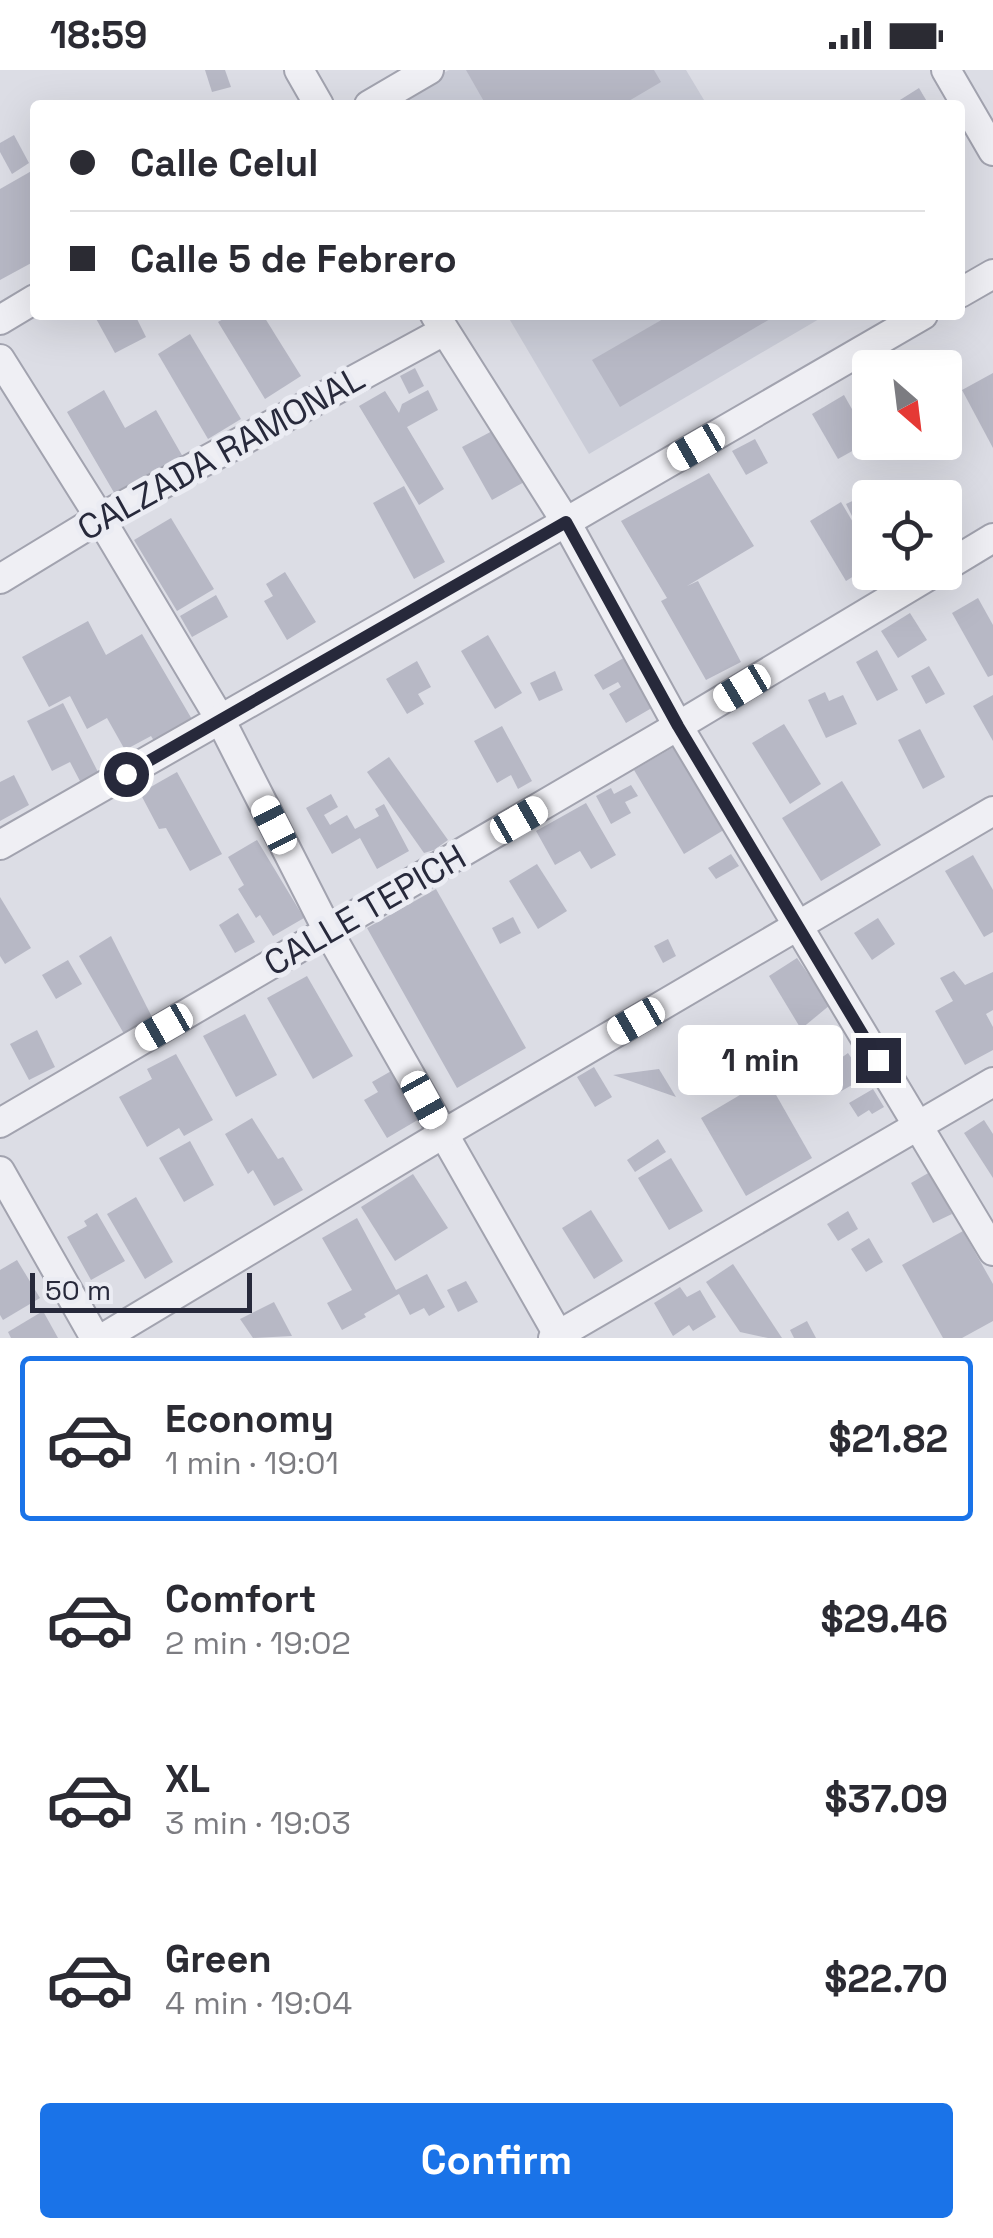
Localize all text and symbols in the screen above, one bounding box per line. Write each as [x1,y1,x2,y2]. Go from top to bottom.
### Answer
text: 18:59 [50,11,148,59]
text: Calle Celul [130,139,318,187]
text: Calle 5 de Febrero [130,235,457,283]
north arrow [852,350,962,460]
map controls [852,350,962,590]
street label: CALZADA RAMONAL [70,356,372,550]
car [663,419,729,475]
button: locate [852,480,962,590]
car [709,660,775,716]
route start [104,752,149,797]
car [247,791,301,859]
car [486,792,552,848]
street label: CALLE TEPICH [256,835,474,985]
car [603,993,669,1049]
car [131,999,197,1055]
callout: 1 min [678,1025,843,1095]
route end [856,1038,901,1083]
text: 1 min [721,1040,800,1080]
car [396,1066,452,1134]
scale bar [30,1268,252,1312]
text: 50 m [45,1272,111,1308]
icon: car [45,1394,135,1484]
text: Economy [165,1395,334,1443]
text: $21.82 [829,1415,948,1463]
text: 1 min · 19:01 [165,1443,339,1483]
icon: car [45,1574,135,1664]
text: Comfort [165,1575,316,1623]
text: $29.46 [820,1595,948,1643]
text: 2 min · 19:02 [165,1623,351,1663]
icon: car [45,1754,135,1844]
text: XL [165,1755,210,1803]
text: $37.09 [824,1775,948,1823]
text: 3 min · 19:03 [165,1803,351,1843]
icon: car [45,1934,135,2024]
text: Green [165,1935,272,1983]
text: $22.70 [824,1955,948,2003]
text: 4 min · 19:04 [165,1983,352,2023]
button: Confirm [40,2103,953,2218]

